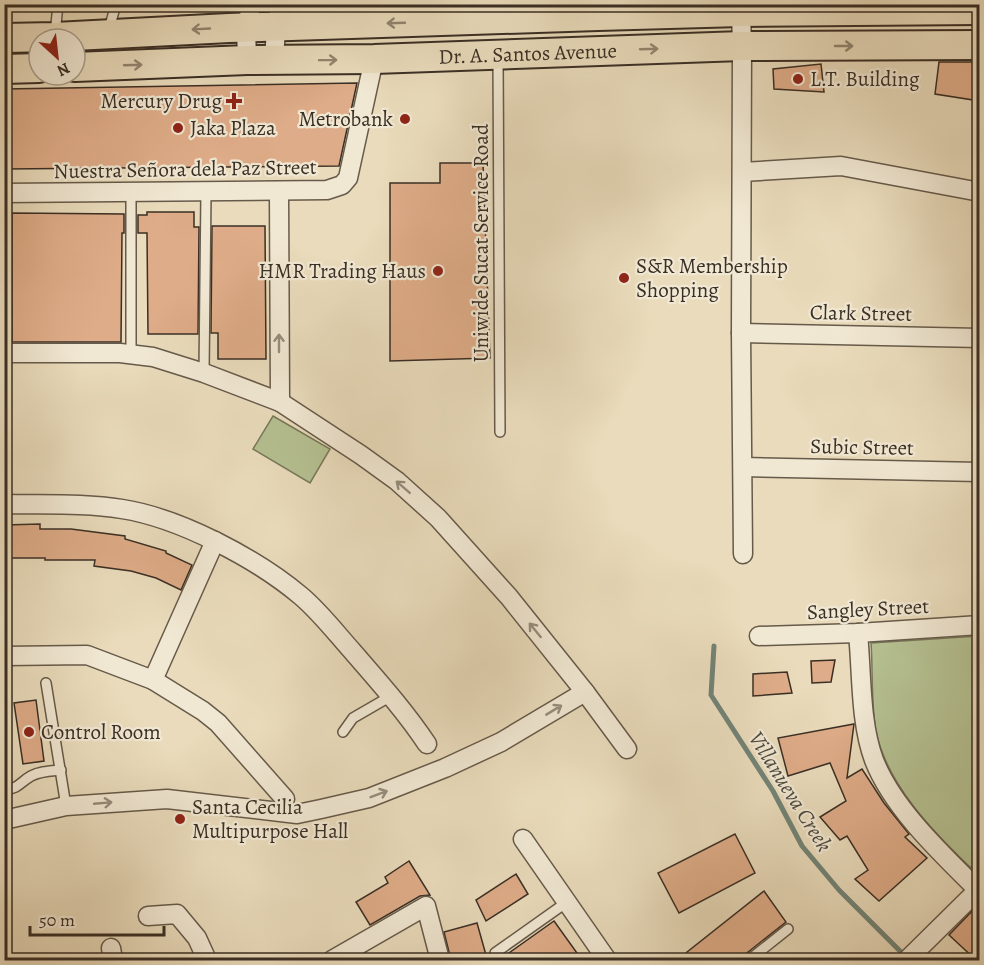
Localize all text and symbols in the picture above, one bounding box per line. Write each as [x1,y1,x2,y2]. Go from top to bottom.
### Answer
one-way arrow [387,18,407,29]
one-way arrow [192,24,212,35]
north arrow [27,27,87,87]
street label: Dr. A. Santos Avenue [438,36,617,71]
one-way arrow [834,40,854,51]
one-way arrow [639,44,659,55]
one-way arrow [318,54,338,66]
text: N [53,57,74,82]
one-way arrow [123,59,143,70]
place label: L.T. Building [810,65,920,93]
marker: L.T. Building [791,72,805,86]
place label: Mercury Drug [101,87,222,115]
marker: Mercury Drug [227,94,241,108]
place label: Metrobank [299,105,394,133]
marker: Metrobank [398,112,412,126]
place label: Jaka Plaza [190,114,276,142]
marker: Jaka Plaza [171,121,185,135]
street label: Uniwide Sucat Service Road [467,123,495,362]
street label: Nuestra Señora dela Paz Street [53,153,317,185]
place label: S&R Membership Shopping [636,252,788,304]
place label: HMR Trading Haus [259,257,426,285]
marker: HMR Trading Haus [431,264,445,278]
marker: S&R Membership Shopping [617,271,631,285]
street label: Clark Street [810,298,912,328]
one-way arrow [274,334,285,354]
street label: Subic Street [810,432,914,462]
one-way arrow [396,480,411,494]
street label: Sangley Street [806,592,930,626]
one-way arrow [529,622,542,638]
one-way arrow [545,703,562,715]
place label: Control Room [41,718,161,746]
marker: Control Room [22,725,36,739]
water label: Villanueva Creek [741,725,839,858]
one-way arrow [369,788,388,799]
place label: Santa Cecilia Multipurpose Hall [192,793,348,845]
one-way arrow [93,797,113,808]
marker: Santa Cecilia Multipurpose Hall [173,812,187,826]
scale bar [30,899,164,937]
text: 50 m [39,908,75,932]

